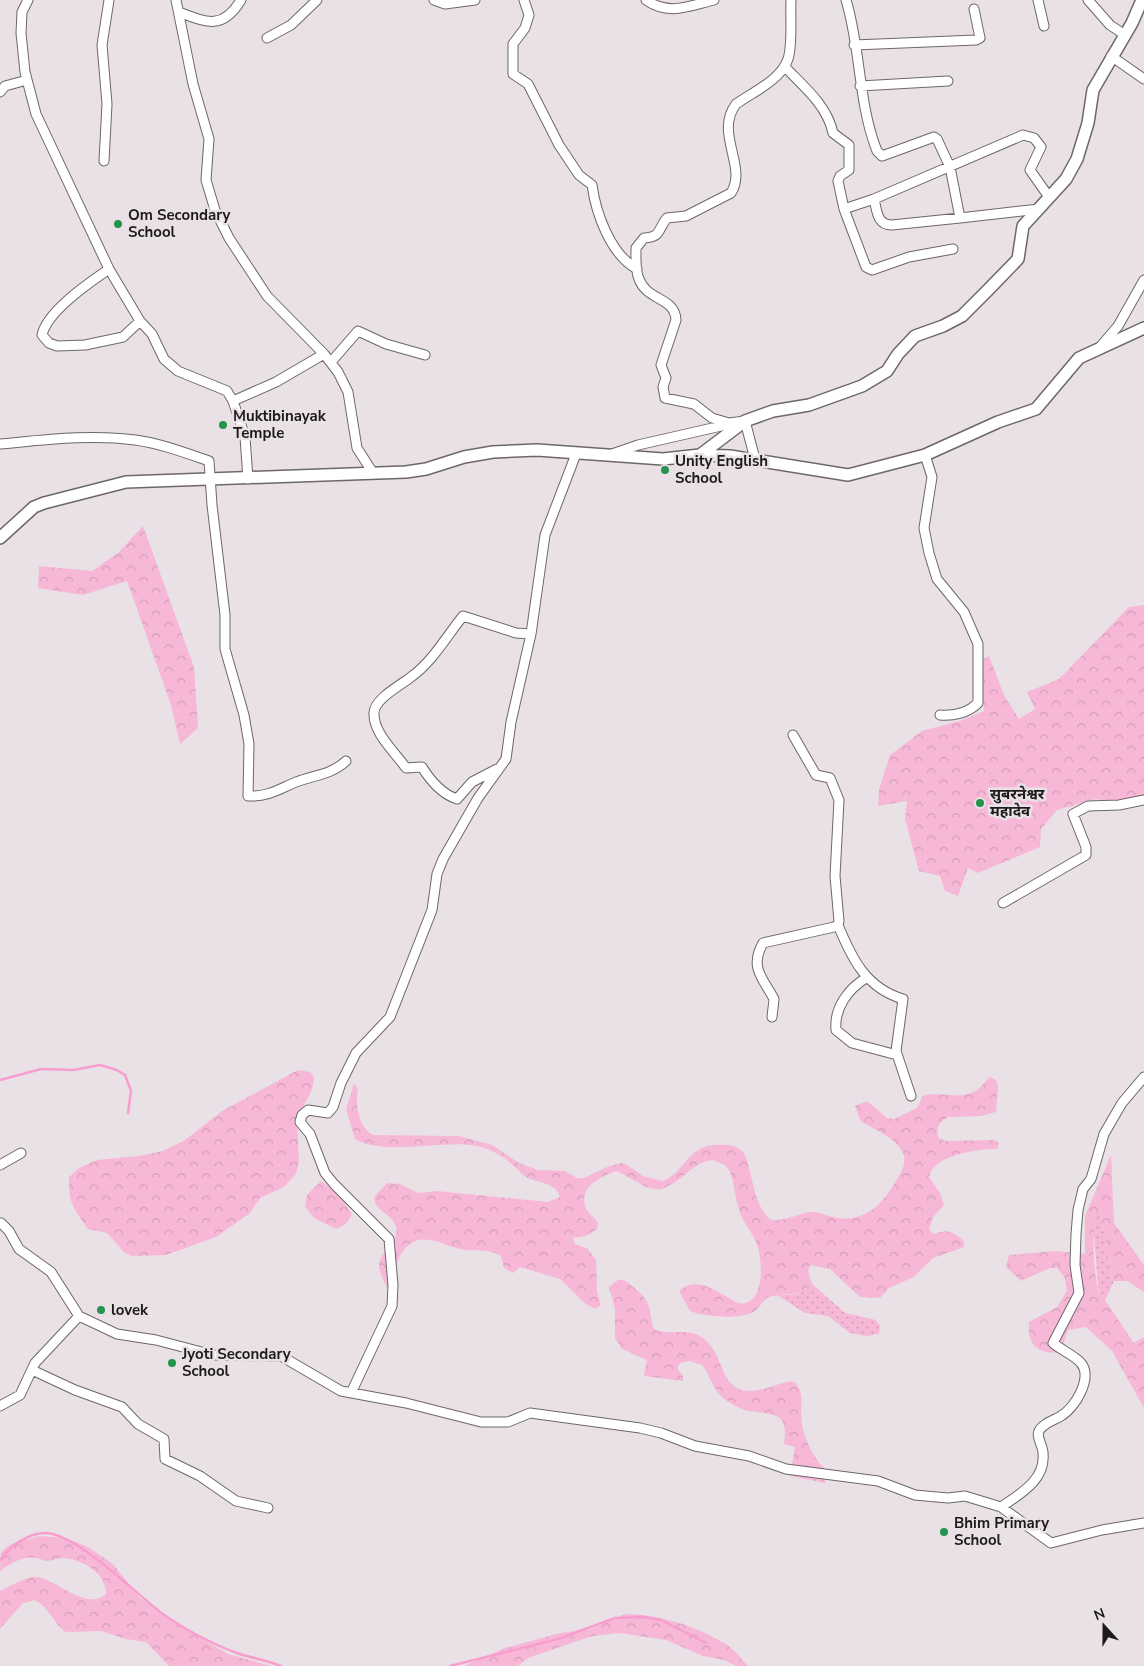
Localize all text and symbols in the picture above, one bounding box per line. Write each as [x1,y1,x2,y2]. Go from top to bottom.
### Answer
place label: Om Secondary School [128,205,230,242]
marker: Om Secondary School [112,218,124,230]
place label: Muktibinayak Temple [233,406,327,443]
marker: Muktibinayak Temple [217,419,229,431]
place label: Unity English School [675,451,768,488]
marker: Unity English School [659,464,671,476]
place label: सुबरनेश्वर महादेव [990,784,1045,821]
marker: सुबरनेश्वर महादेव [974,797,986,809]
place label: lovek [111,1300,149,1320]
marker: lovek [95,1304,107,1316]
place label: Jyoti Secondary School [181,1344,291,1381]
marker: Jyoti Secondary School [166,1357,178,1369]
place label: Bhim Primary School [954,1513,1049,1550]
marker: Bhim Primary School [938,1526,950,1538]
north arrow [1079,1601,1129,1651]
text: N [1091,1604,1108,1625]

